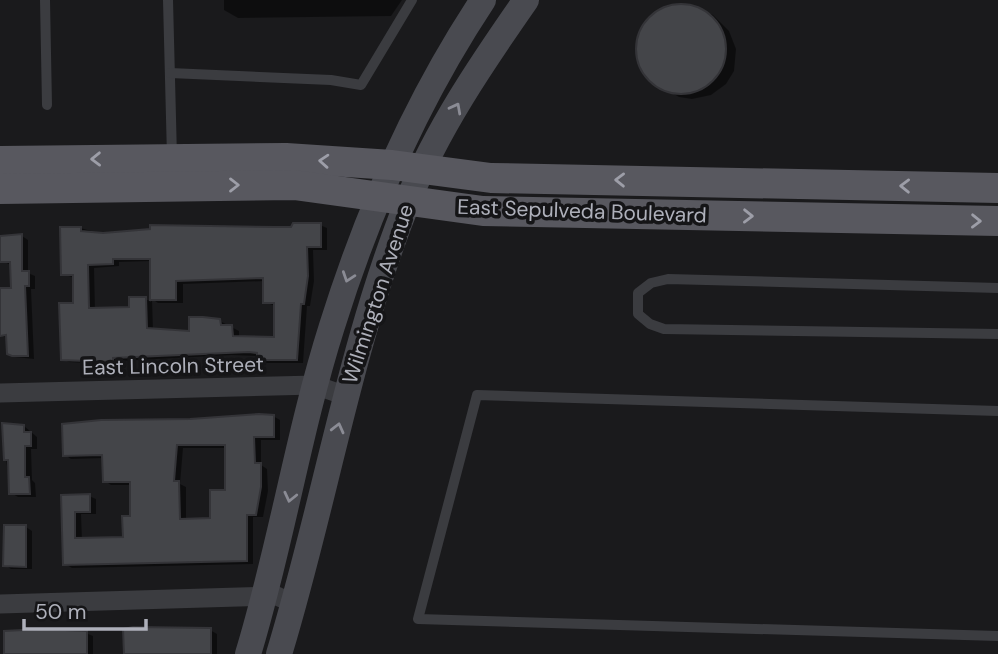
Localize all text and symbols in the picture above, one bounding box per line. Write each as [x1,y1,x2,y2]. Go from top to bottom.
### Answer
one-way arrow [447,103,461,115]
one-way arrow [90,151,101,167]
one-way arrow [318,153,329,168]
one-way arrow [614,173,625,188]
one-way arrow [229,177,239,193]
one-way arrow [900,179,911,194]
street label: East Sepulveda Boulevard [457,193,707,229]
street label: Wilmington Avenue [336,201,420,387]
one-way arrow [743,209,754,224]
one-way arrow [971,213,982,228]
one-way arrow [342,271,356,283]
street label: East Lincoln Street [82,350,264,382]
one-way arrow [330,422,344,434]
one-way arrow [283,491,298,503]
scale bar [24,588,147,632]
text: 50 m [35,598,86,626]

